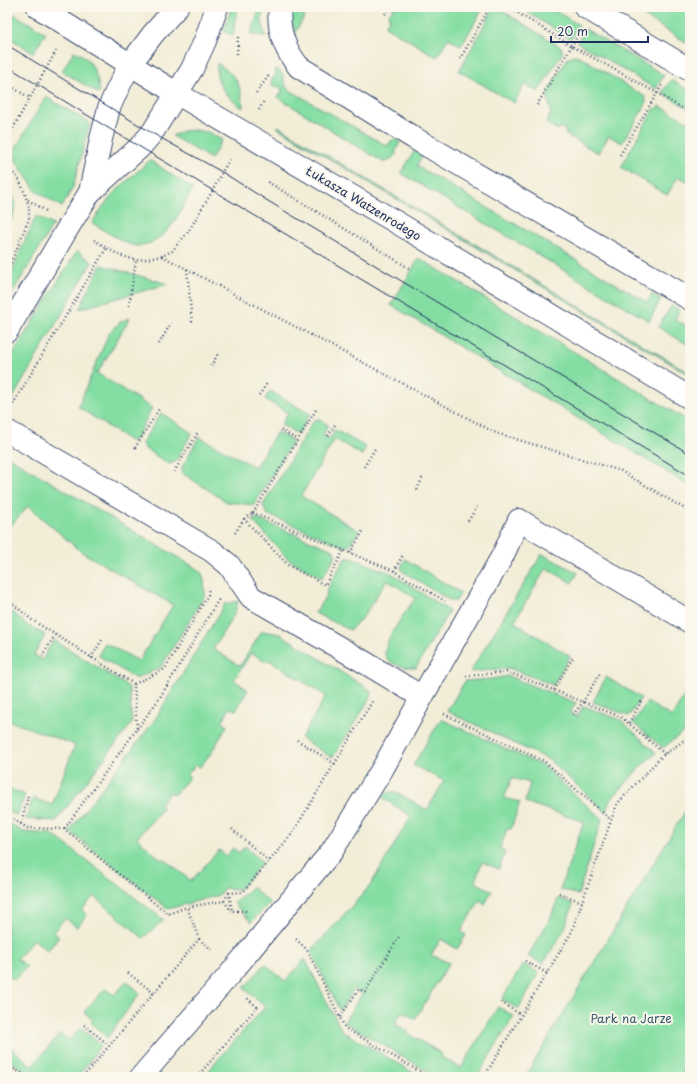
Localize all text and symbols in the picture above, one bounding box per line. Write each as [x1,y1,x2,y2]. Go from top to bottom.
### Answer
scale bar [551,18,648,44]
text: 20 m [557,22,588,40]
street label: Łukasza Watzenrodego [302,161,425,245]
park label: Park na Jarze [590,1009,672,1027]

